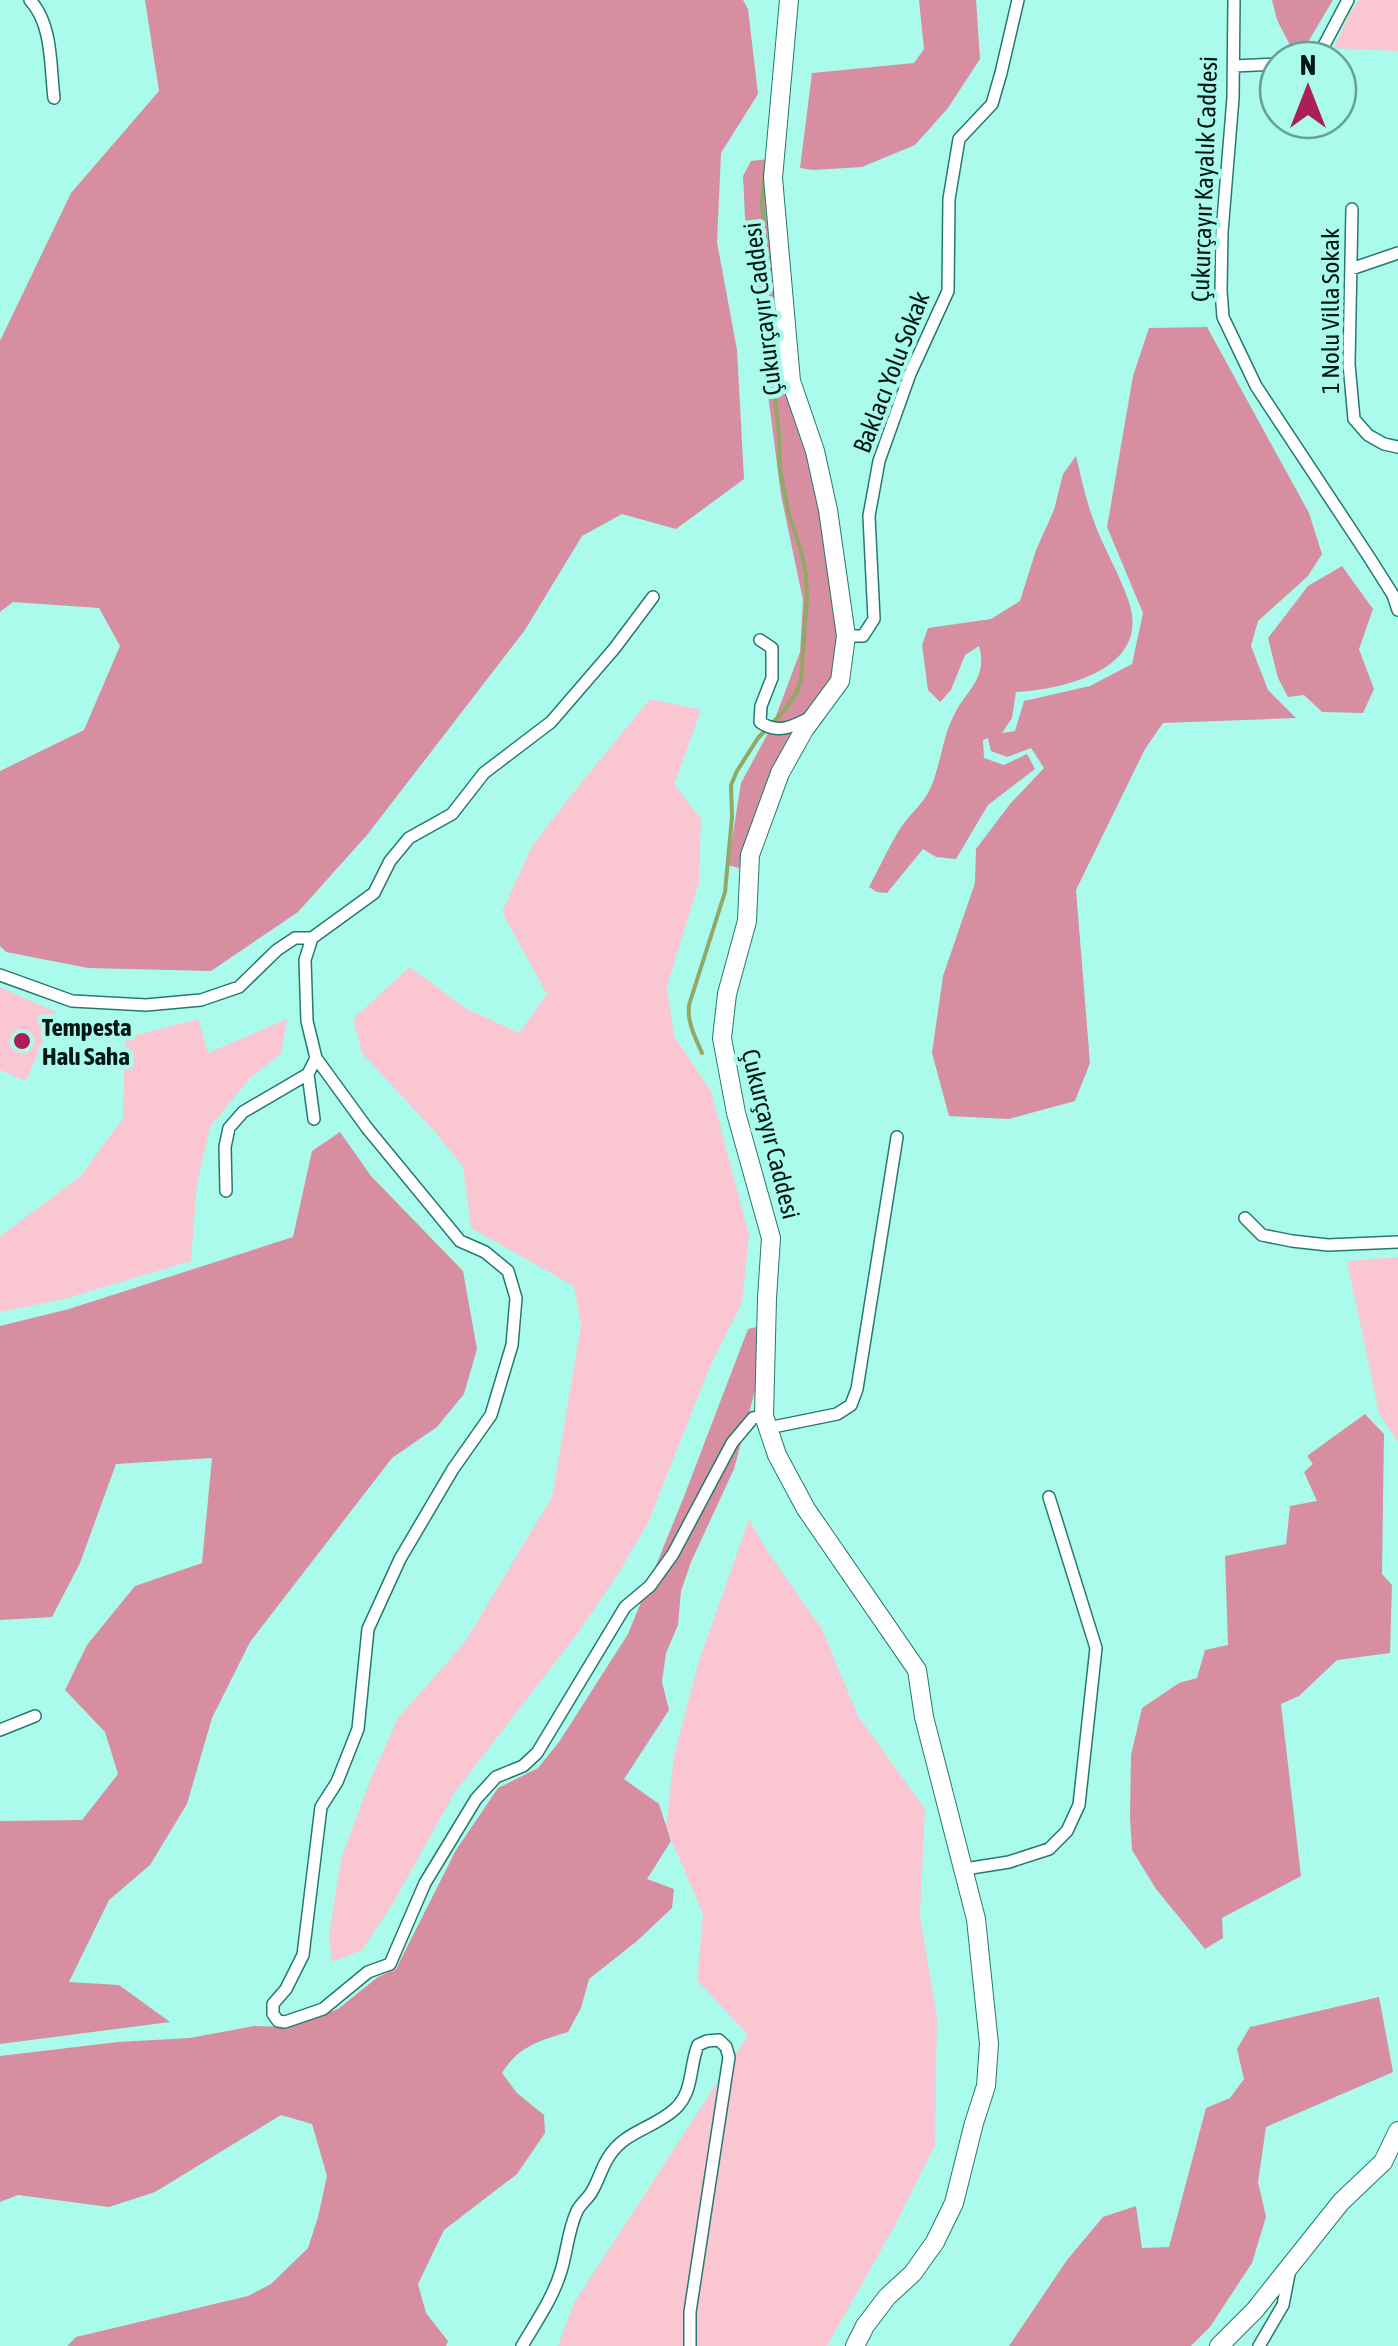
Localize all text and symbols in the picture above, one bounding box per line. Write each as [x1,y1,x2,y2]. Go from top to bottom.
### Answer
north arrow [1258,40,1358,140]
text: N [1300,49,1316,81]
street label: Çukurçayır Kayalık Caddesi [1186,56,1222,302]
street label: Çukurçayır Caddesi [738,221,786,397]
street label: 1 Nolu Villa Sokak [1316,228,1344,394]
street label: Baklacı Yolu Sokak [847,287,935,457]
place label: Tempesta Halı Saha [42,1013,132,1070]
marker: Tempesta Halı Saha [11,1030,33,1052]
street label: Çukurçayır Caddesi [736,1046,806,1222]

